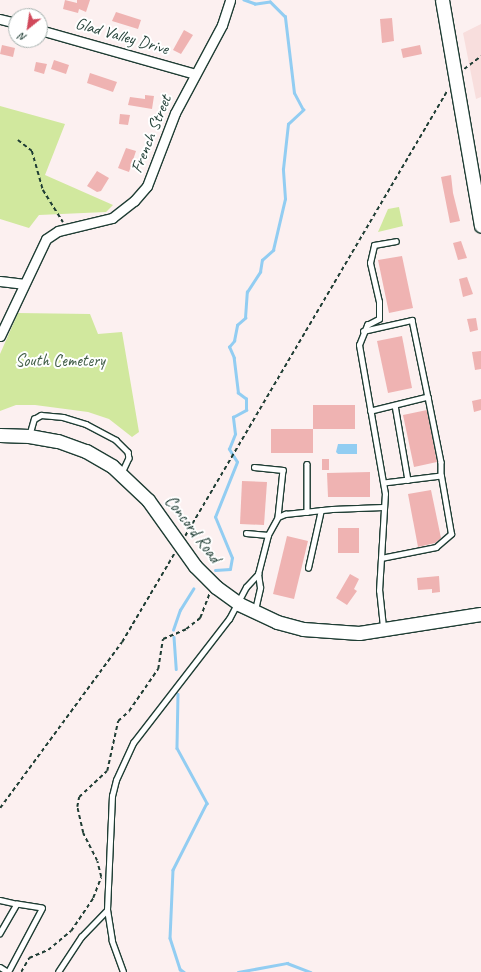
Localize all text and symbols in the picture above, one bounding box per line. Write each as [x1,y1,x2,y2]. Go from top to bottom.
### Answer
north arrow [8,8,48,48]
street label: Glad Valley Drive [73,13,171,59]
text: N [16,30,29,45]
street label: French Street [126,92,176,176]
park label: South Cemetery [15,351,105,371]
street label: Concord Road [161,491,225,567]

